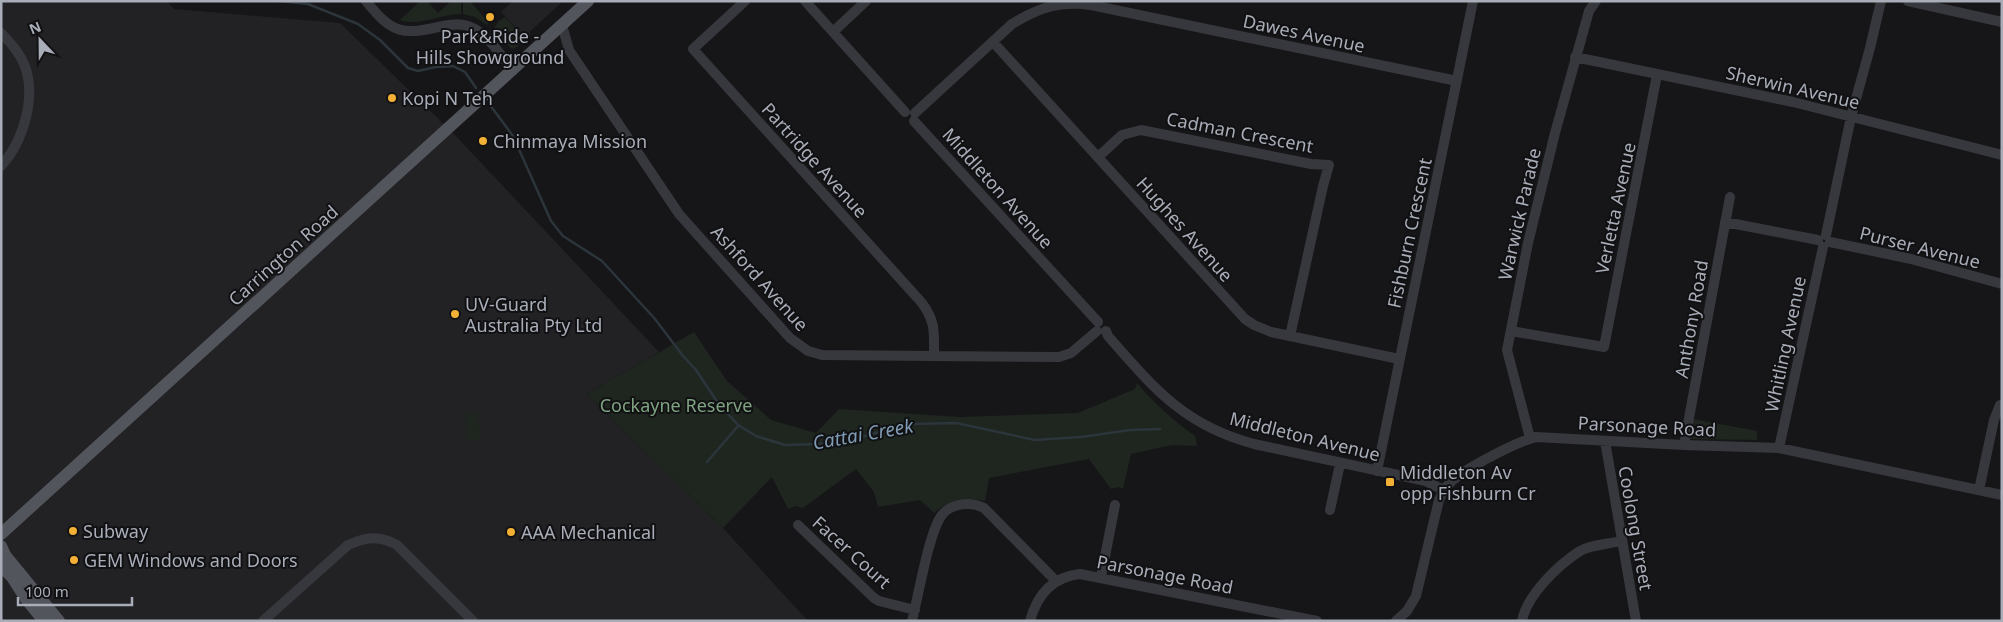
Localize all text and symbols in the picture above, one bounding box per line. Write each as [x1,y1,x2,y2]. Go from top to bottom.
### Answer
street label: Dawes Avenue [1241,8,1367,58]
marker: Park&Ride - Hills Showground [484,11,496,23]
north arrow [15,15,65,65]
text: N [26,17,44,38]
place label: Park&Ride - Hills Showground [416,24,564,69]
street label: Sherwin Avenue [1724,60,1862,114]
place label: Kopi N Teh [402,86,493,110]
marker: Kopi N Teh [386,92,398,104]
street label: Partridge Avenue [757,97,873,223]
street label: Cadman Crescent [1165,106,1316,158]
street label: Middleton Avenue [937,123,1059,253]
place label: Chinmaya Mission [493,129,647,153]
marker: Chinmaya Mission [477,135,489,147]
street label: Verletta Avenue [1589,140,1641,276]
street label: Warwick Parade [1492,146,1546,282]
street label: Fishburn Crescent [1381,155,1437,310]
street label: Hughes Avenue [1131,171,1239,287]
street label: Carrington Road [223,199,343,311]
street label: Ashford Avenue [706,220,814,336]
street label: Purser Avenue [1857,220,1983,274]
street label: Anthony Road [1669,258,1713,380]
street label: Whitling Avenue [1759,274,1811,414]
place label: UV-Guard Australia Pty Ltd [465,292,602,337]
marker: UV-Guard Australia Pty Ltd [449,308,461,320]
park label: Cockayne Reserve [600,393,752,417]
street label: Middleton Avenue [1227,406,1383,466]
street label: Parsonage Road [1577,410,1717,442]
water label: Cattai Creek [811,412,916,456]
place label: Middleton Av opp Fishburn Cr [1400,460,1536,505]
street label: Coolong Street [1613,464,1659,593]
marker: Middleton Av opp Fishburn Cr [1384,476,1396,488]
street label: Facer Court [808,510,897,594]
place label: Subway [83,519,149,543]
place label: AAA Mechanical [521,520,656,544]
marker: Subway [67,525,79,537]
marker: AAA Mechanical [505,526,517,538]
place label: GEM Windows and Doors [84,548,298,572]
street label: Parsonage Road [1095,549,1235,599]
marker: GEM Windows and Doors [68,554,80,566]
scale bar [18,574,131,606]
text: 100 m [25,581,69,601]

